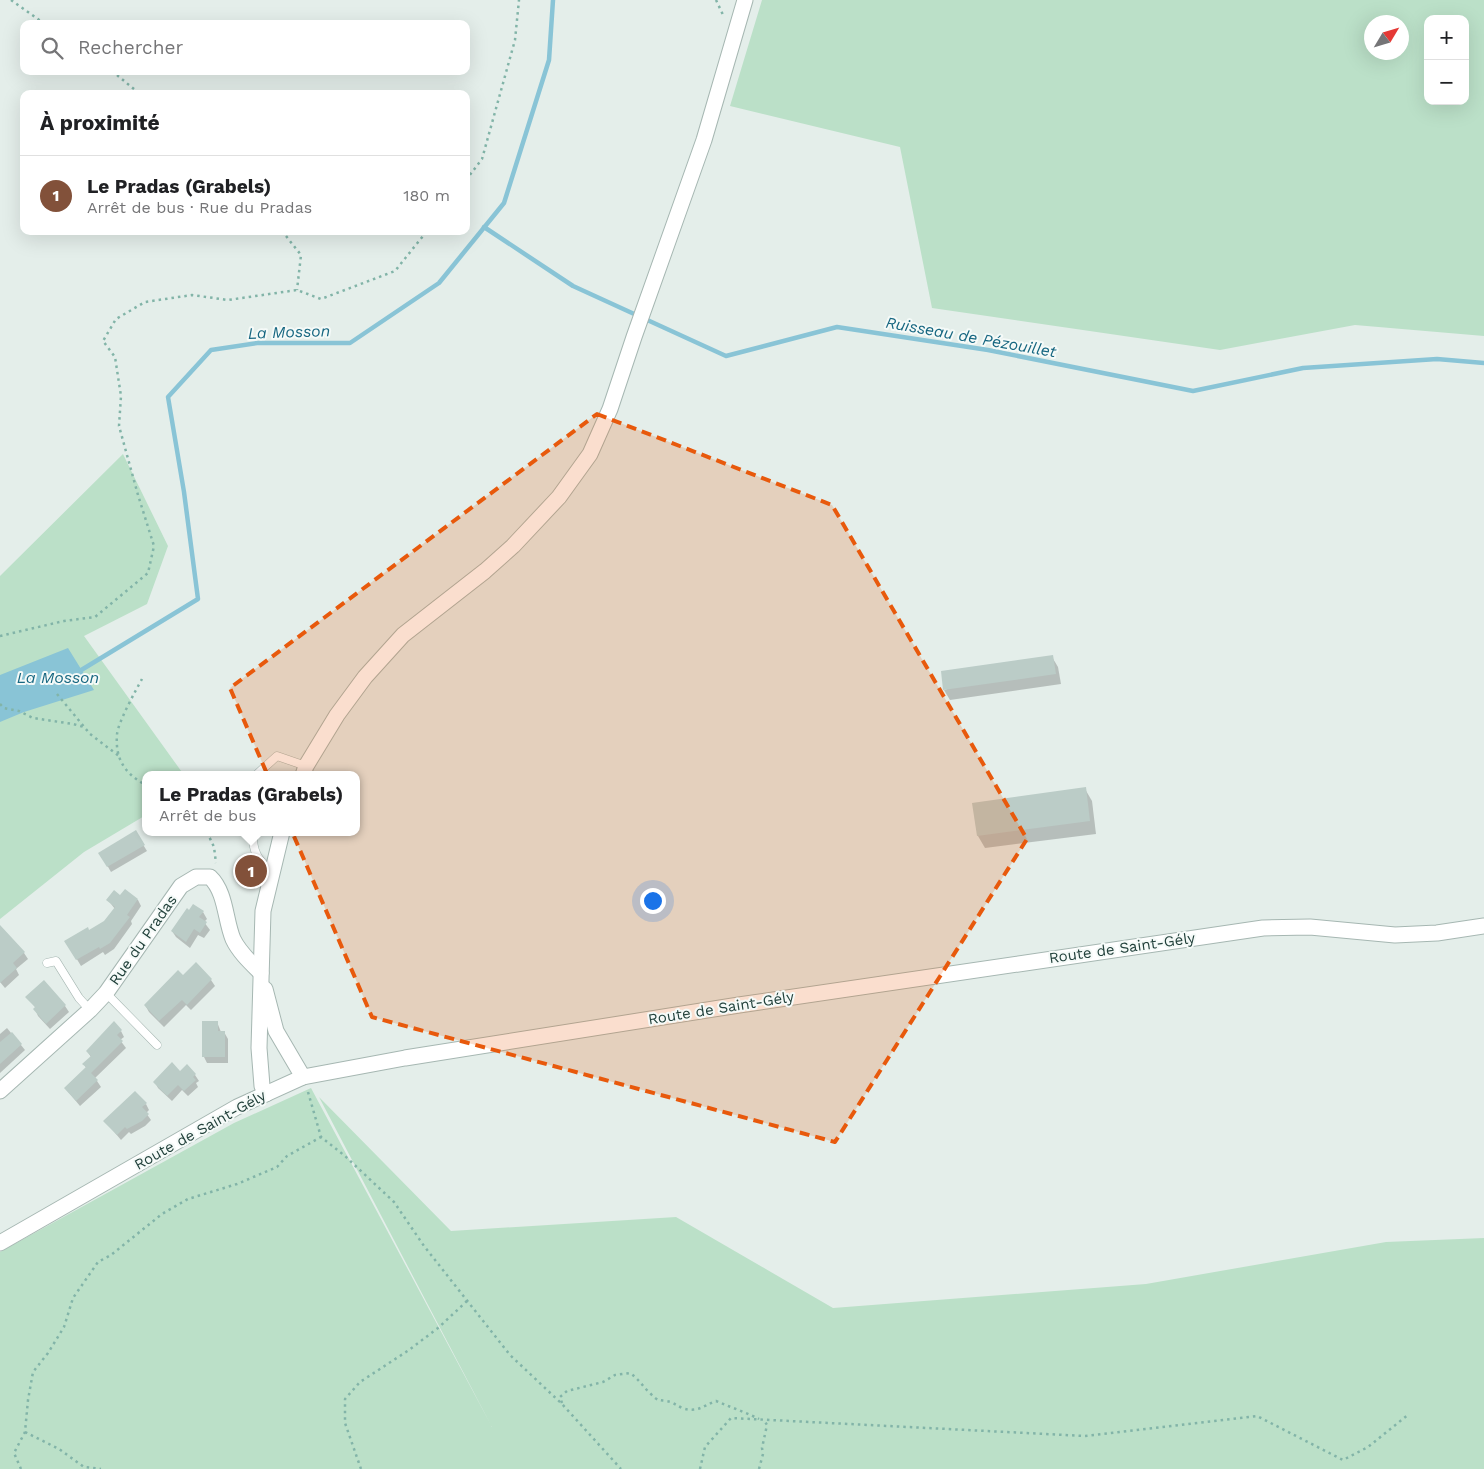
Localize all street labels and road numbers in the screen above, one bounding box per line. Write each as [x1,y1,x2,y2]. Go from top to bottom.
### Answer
street label: Rue du Pradas [105,891,181,989]
street label: Route de Saint-Gély [1048,929,1197,967]
street label: Route de Saint-Gély [647,988,796,1028]
street label: Route de Saint-Gély [131,1086,269,1174]

